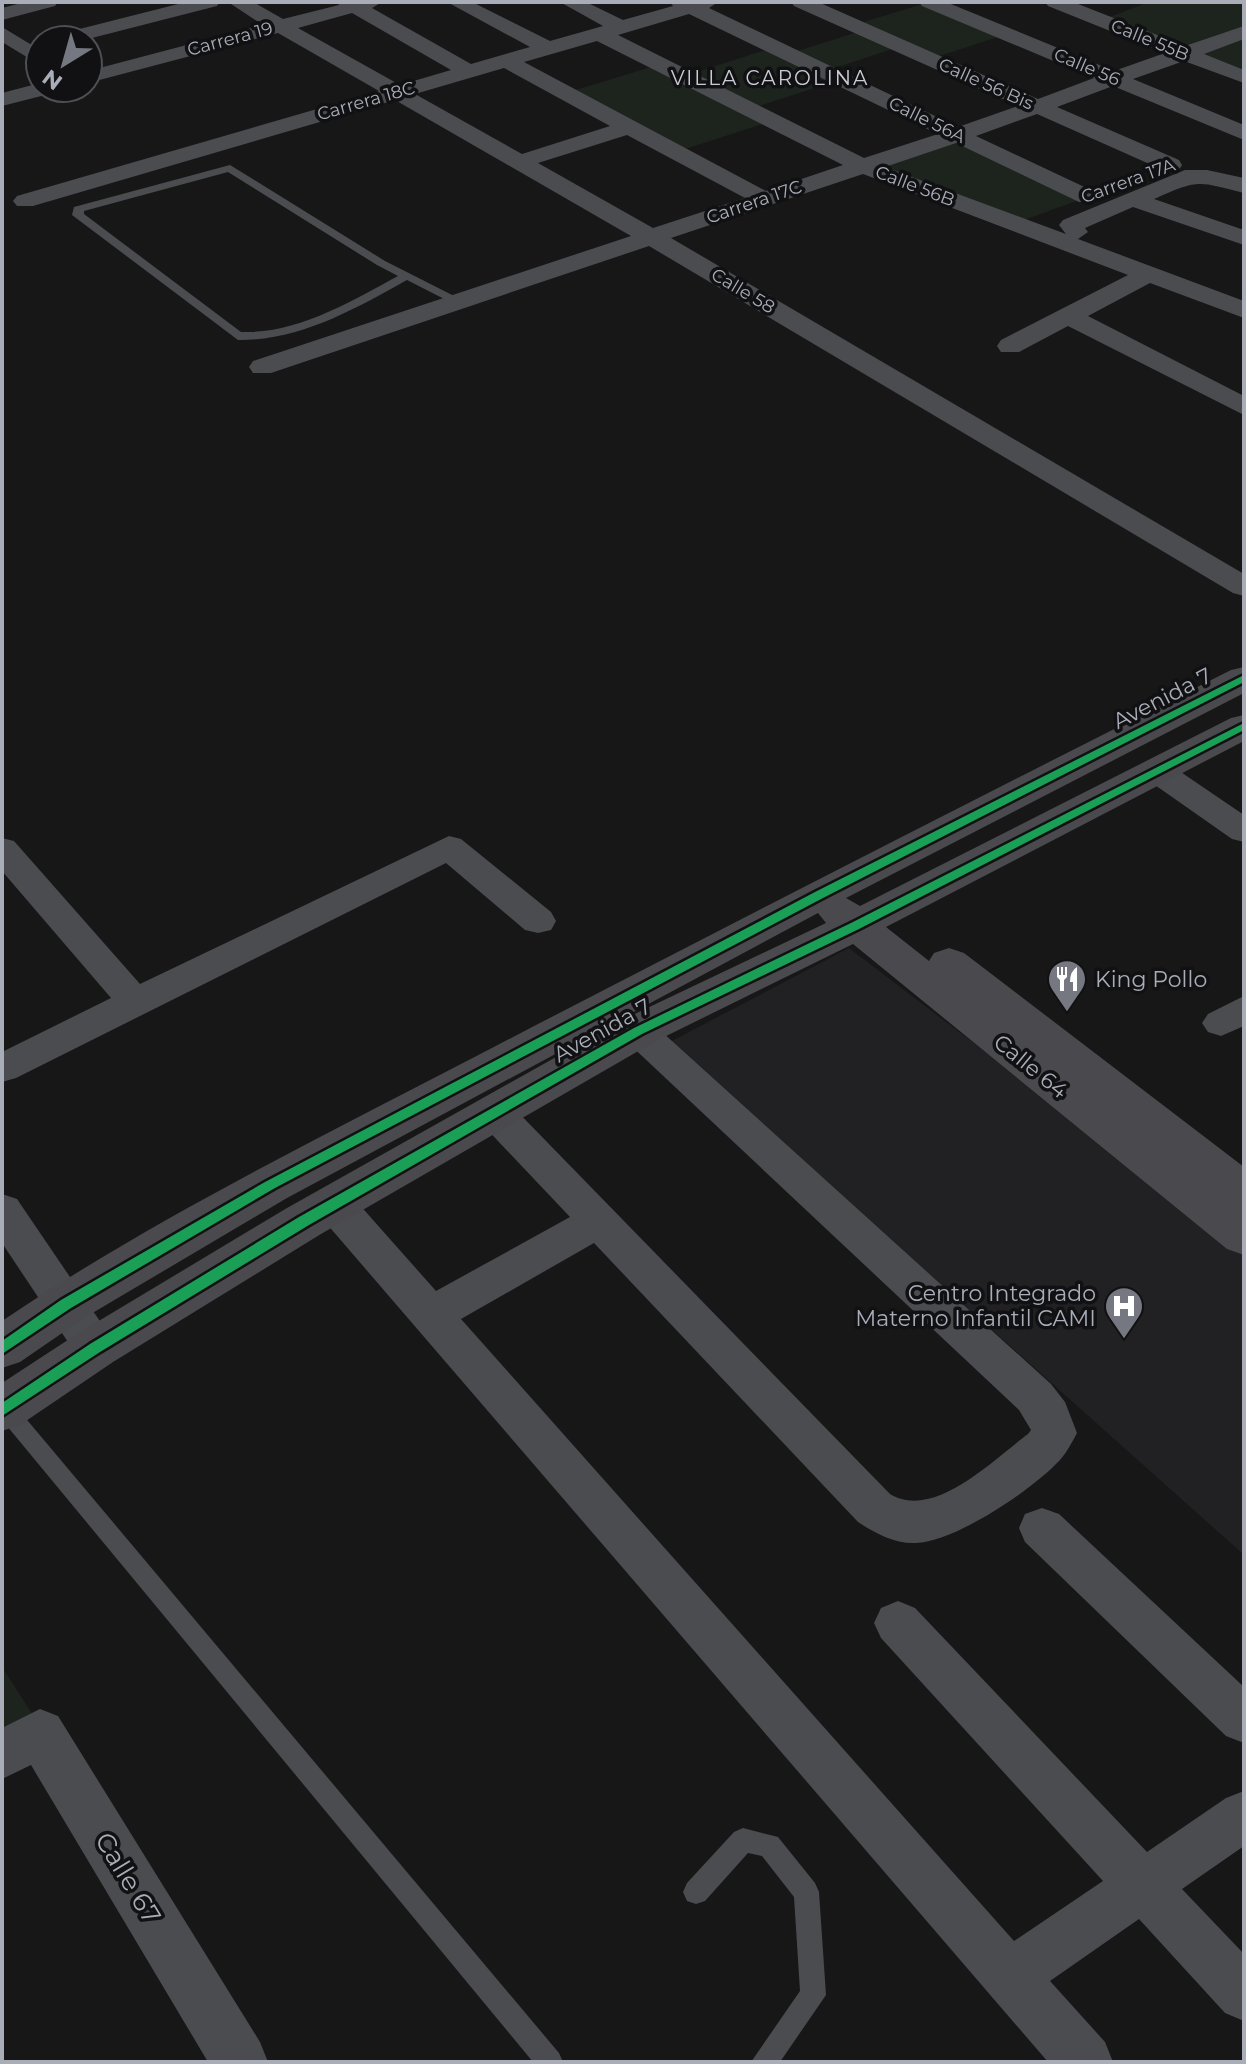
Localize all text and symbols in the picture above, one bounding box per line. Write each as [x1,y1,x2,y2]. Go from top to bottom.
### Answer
street label: Calle 55B [1108,14,1192,66]
street label: Carrera 19 [185,17,275,61]
north arrow [24,24,104,104]
street label: Calle 56 [1051,43,1123,91]
street label: Calle 56 Bis [935,53,1037,115]
text: N [37,63,67,96]
district label: VILLA CAROLINA [671,66,869,90]
street label: Carrera 18C [315,76,418,125]
street label: Calle 56A [885,92,969,148]
street label: Carrera 17A [1078,154,1178,208]
street label: Calle 56B [872,161,958,211]
street label: Carrera 17C [703,175,805,229]
street label: Calle 58 [707,263,779,319]
street label: Avenida 7 [1108,662,1216,735]
restaurant icon: King Pollo [1046,958,1088,1013]
place label: King Pollo [1095,966,1207,993]
street label: Avenida 7 [549,993,656,1068]
street label: Calle 64 [988,1028,1073,1105]
place label: Centro Integrado Materno Infantil CAMI [855,1280,1096,1332]
hospital icon: Centro Integrado Materno Infantil CAMI [1103,1285,1145,1340]
street label: Calle 67 [88,1826,168,1930]

